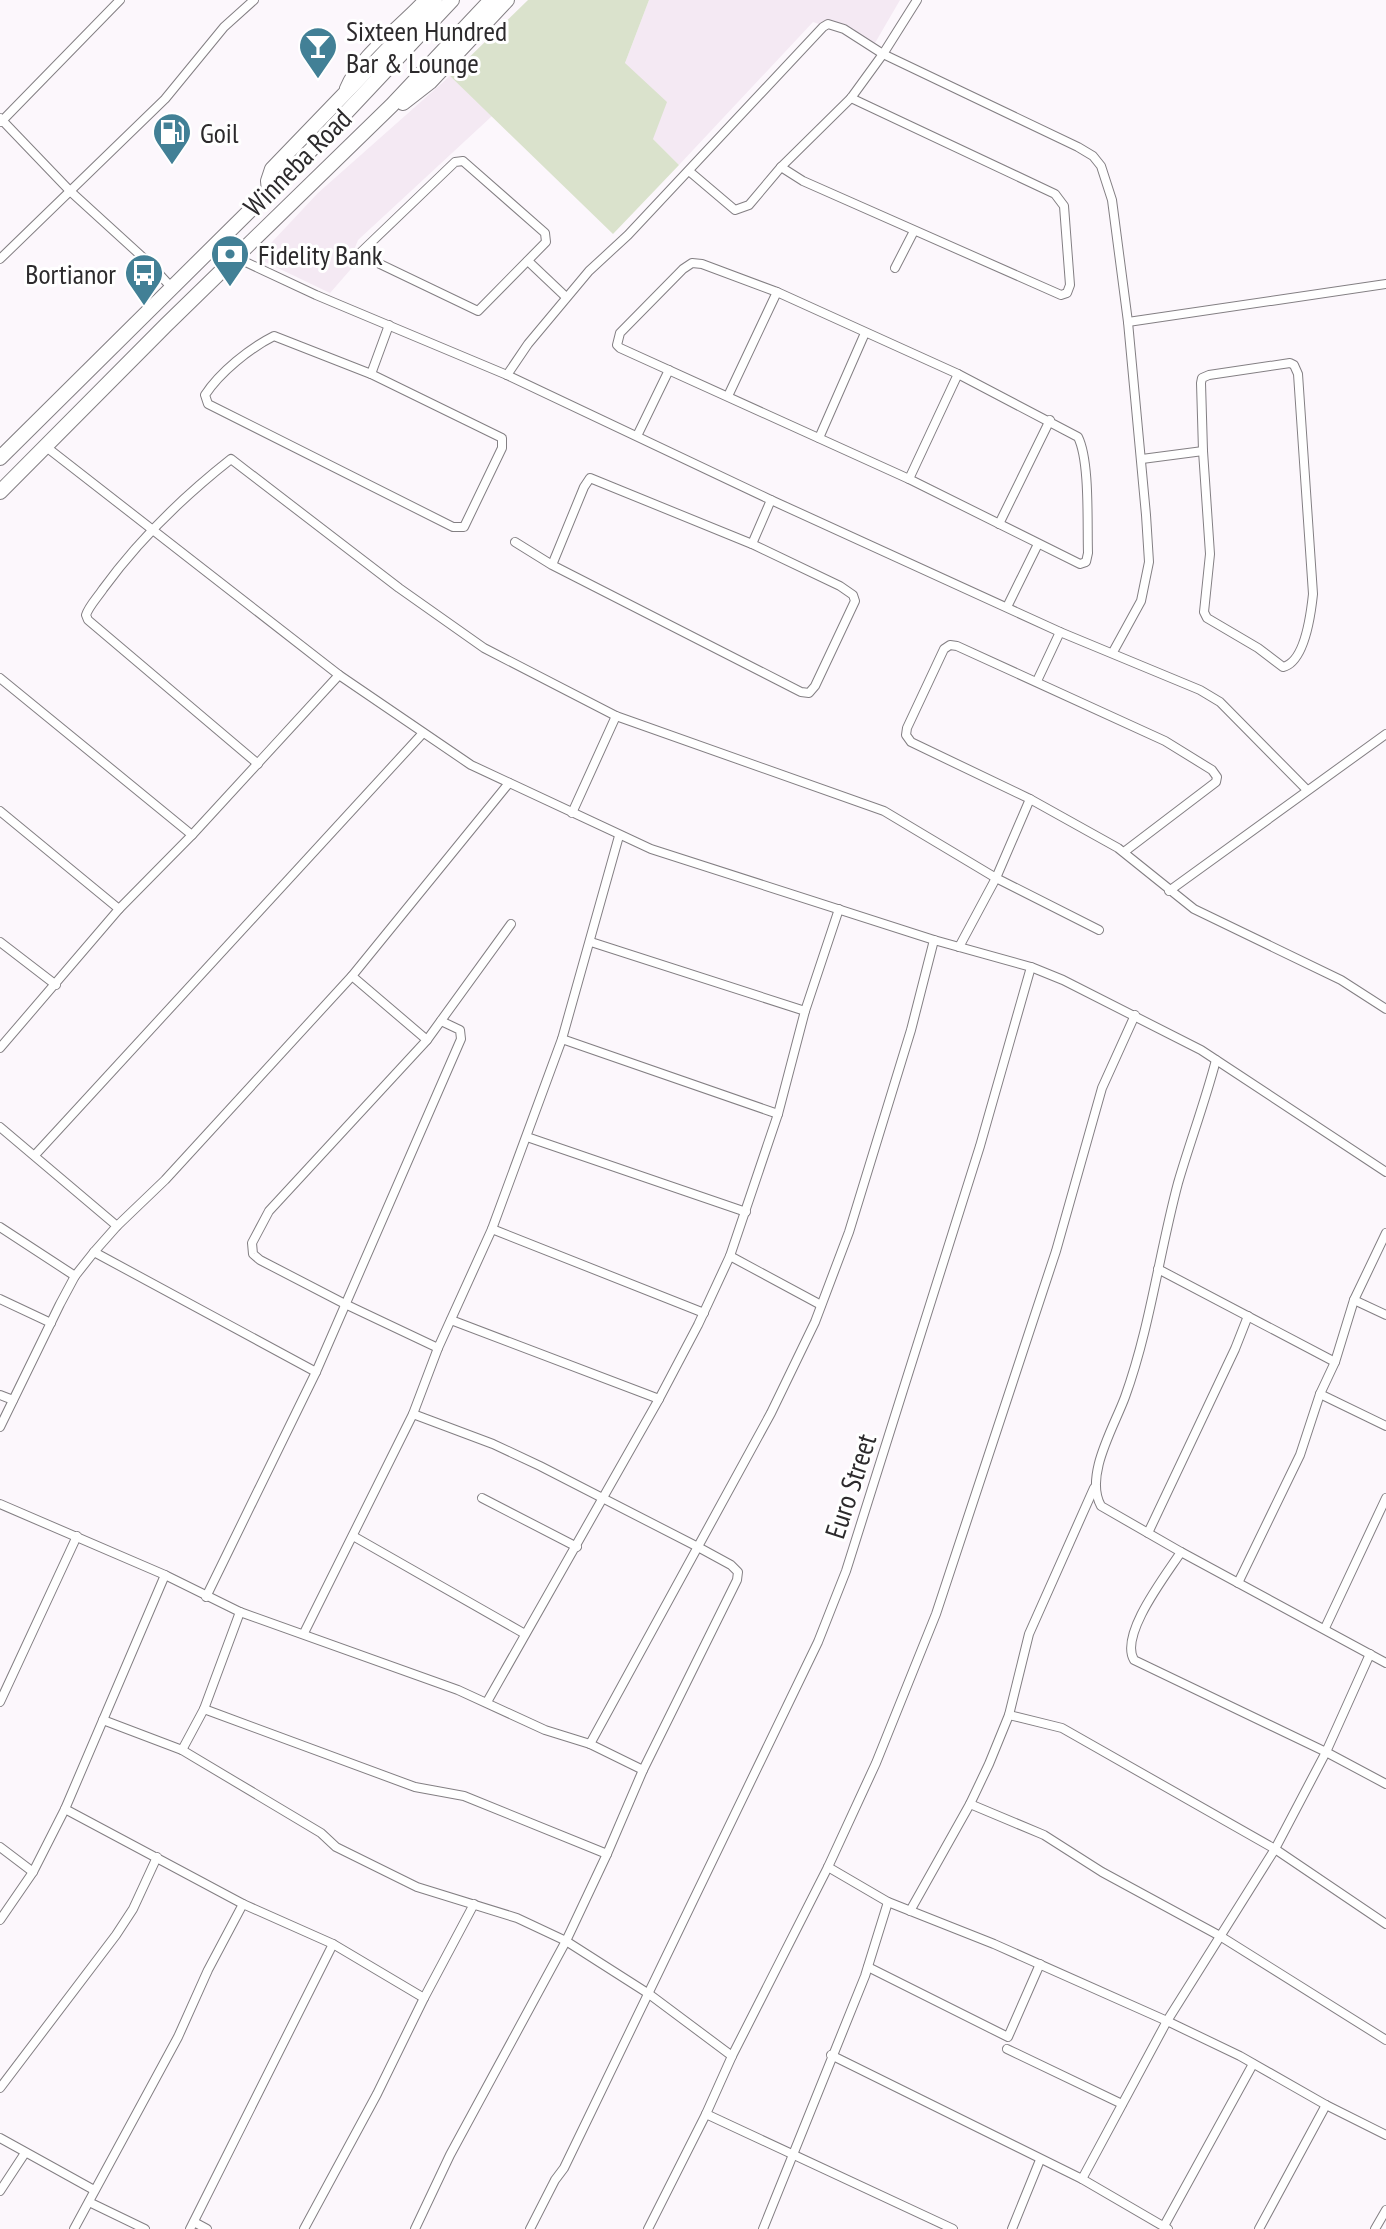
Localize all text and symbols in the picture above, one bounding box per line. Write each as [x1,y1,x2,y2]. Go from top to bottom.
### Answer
place label: Sixteen Hundred Bar & Lounge [346,12,507,81]
bar icon: Sixteen Hundred Bar & Lounge [297,25,339,80]
street label: Winneba Road [235,100,359,224]
fuel station icon: Goil [151,111,193,166]
place label: Goil [200,114,239,151]
bank icon: Fidelity Bank [209,233,251,288]
place label: Fidelity Bank [258,236,383,273]
bus stop icon: Bortianor [123,252,165,307]
place label: Bortianor [25,255,116,292]
street label: Euro Street [816,1429,884,1543]

